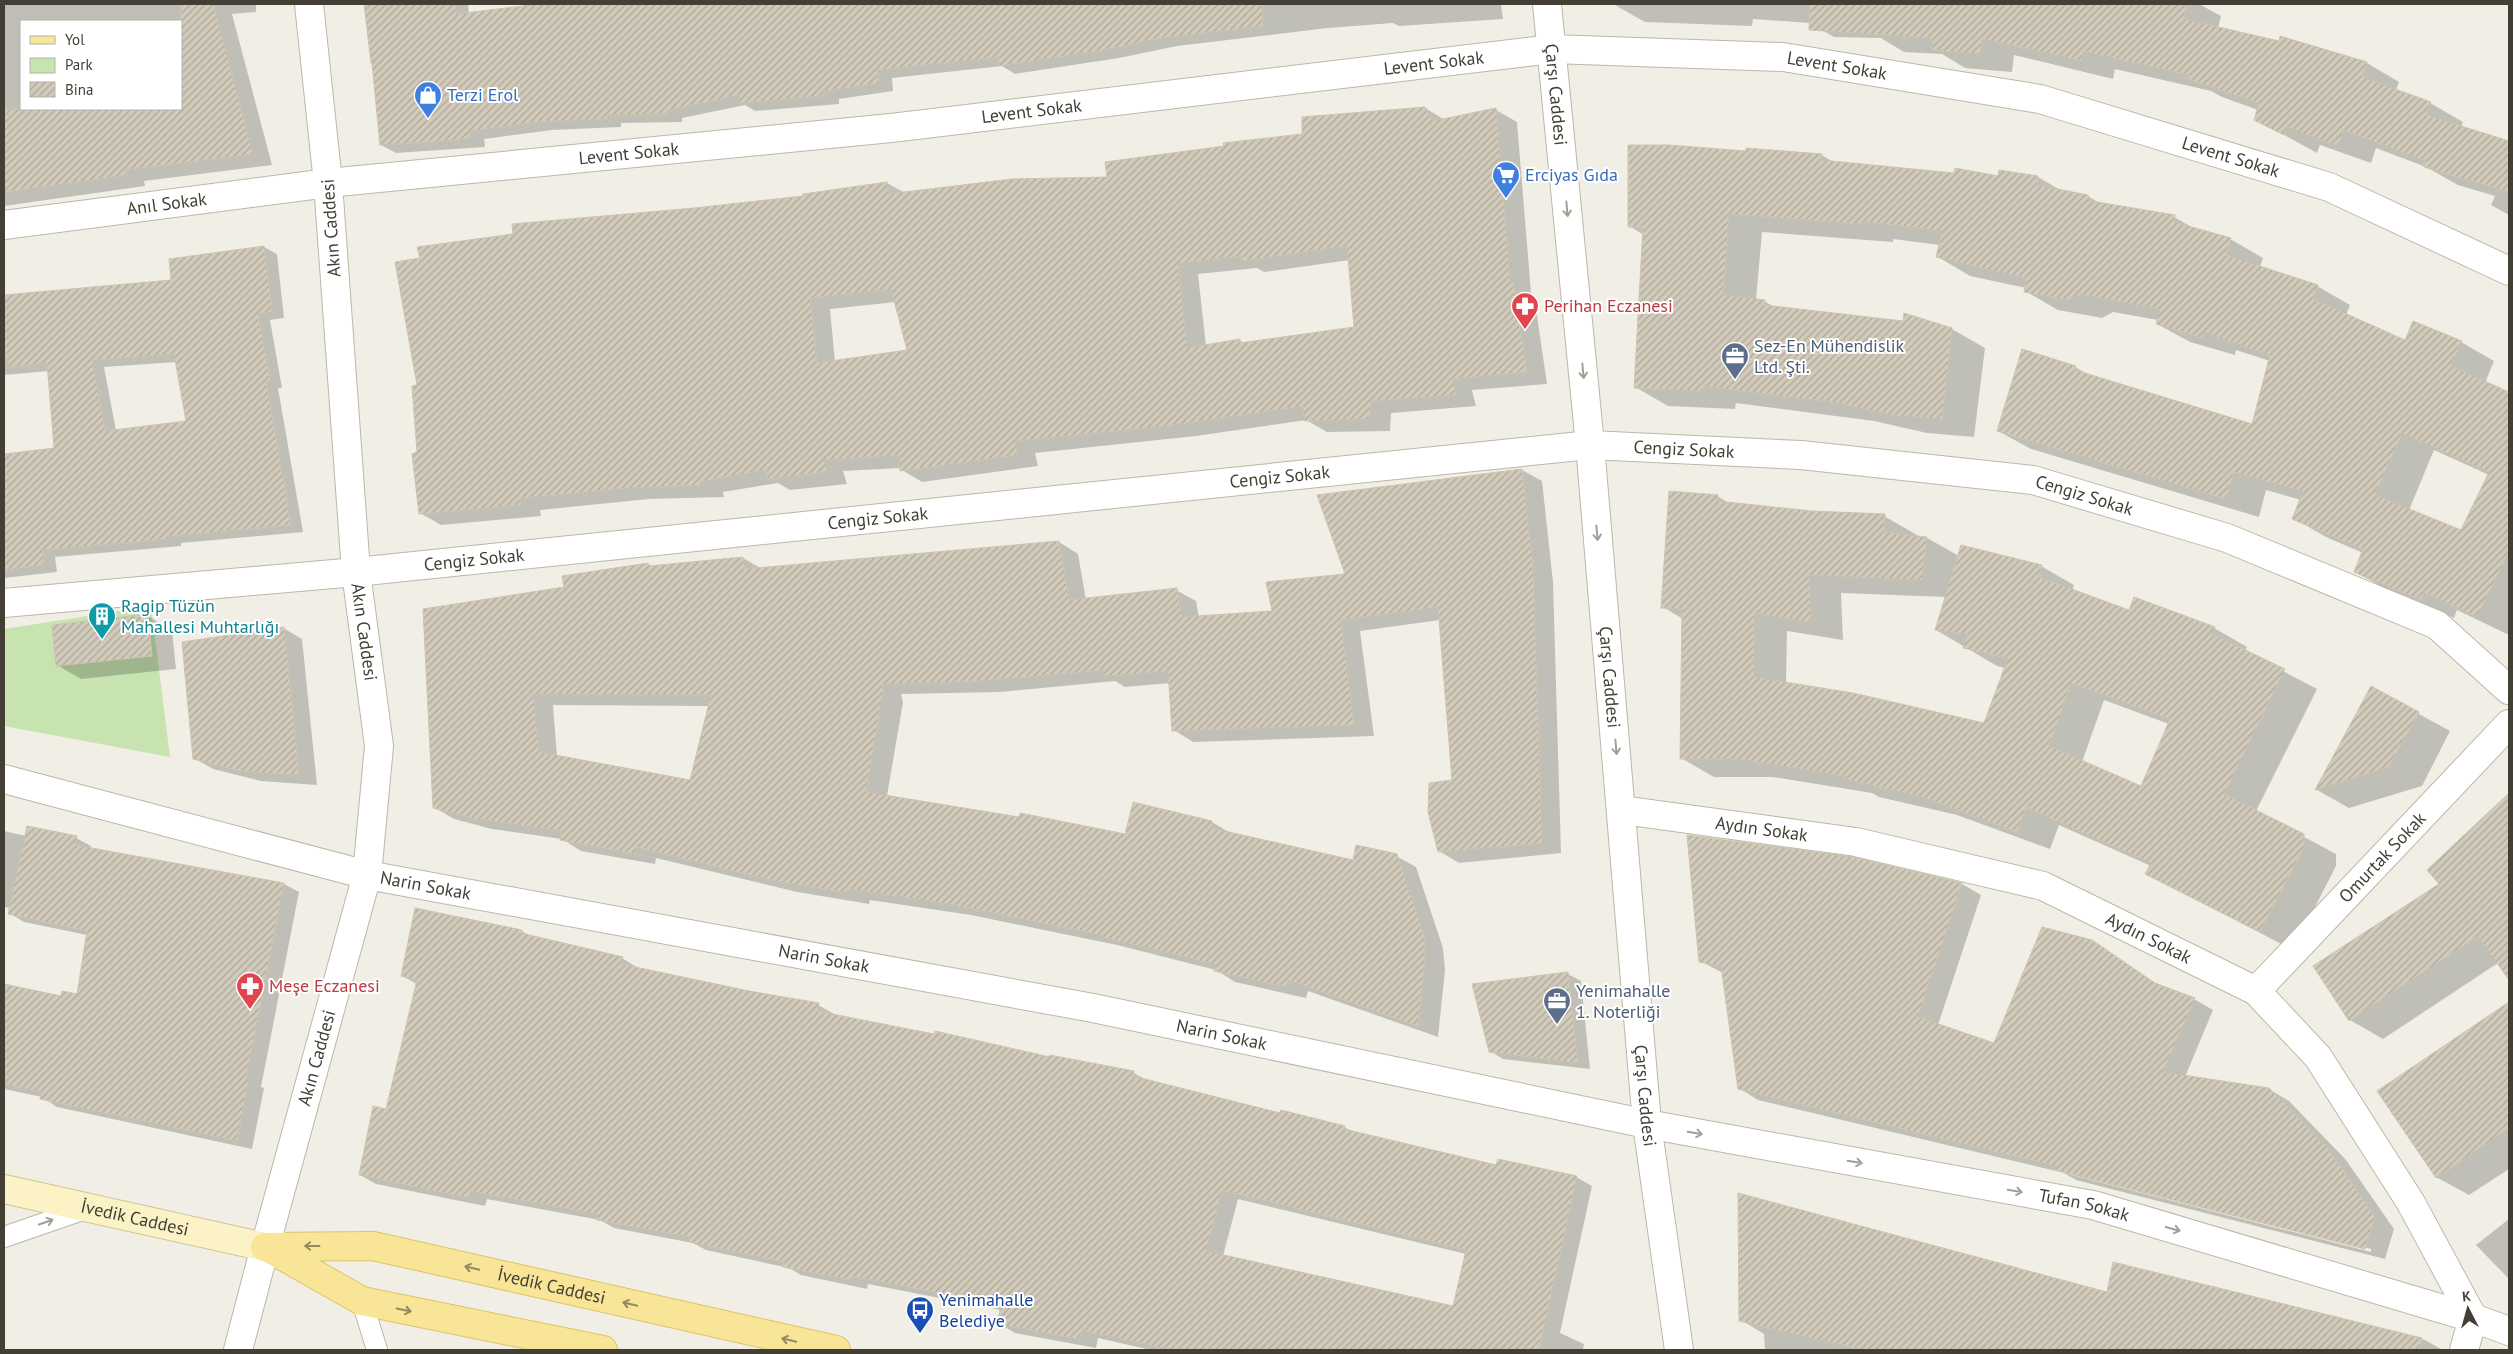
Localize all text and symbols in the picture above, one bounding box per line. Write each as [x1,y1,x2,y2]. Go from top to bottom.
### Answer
legend [20,20,182,110]
text: Yol [65,30,85,49]
street label: Çarşı Caddesi [1540,43,1573,146]
street label: Levent Sokak [1382,45,1485,80]
street label: Levent Sokak [1786,46,1889,85]
text: Park [65,55,93,74]
text: Bina [65,80,93,99]
shop icon: Terzi Erol [413,80,443,119]
place label: Terzi Erol [447,83,519,106]
street label: Levent Sokak [980,93,1083,128]
street label: Levent Sokak [2179,131,2283,182]
street label: Levent Sokak [578,137,680,169]
supermarket icon: Erciyas Gıda [1491,160,1521,199]
place label: Erciyas Gıda [1525,163,1618,186]
street label: Akın Caddesi [316,178,345,278]
street label: Anıl Sokak [125,187,208,220]
one-way arrow [1562,201,1572,217]
pharmacy icon: Perihan Eczanesi [1510,291,1540,330]
place label: Perihan Eczanesi [1544,294,1673,317]
place label: Sez-En Mühendislik Ltd. Şti. [1754,334,1905,378]
office icon: Sez-En Mühendislik Ltd. Şti. [1720,341,1750,380]
one-way arrow [1578,363,1587,379]
street label: Cengiz Sokak [1633,435,1735,463]
street label: Cengiz Sokak [1228,460,1331,493]
street label: Cengiz Sokak [2033,469,2136,520]
street label: Cengiz Sokak [826,501,930,534]
one-way arrow [1593,524,1602,540]
street label: Cengiz Sokak [423,543,526,576]
street label: Akın Caddesi [346,582,383,682]
place label: Ragip Tüzün Mahallesi Muhtarlığı [121,594,279,638]
building icon: Ragip Tüzün Mahallesi Muhtarlığı [87,601,117,640]
street label: Çarşı Caddesi [1594,625,1626,729]
one-way arrow [1611,739,1621,755]
street label: Omurtak Sokak [2334,807,2431,907]
street label: Aydın Sokak [1714,811,1810,846]
street label: Narin Sokak [378,866,473,905]
street label: Aydın Sokak [2102,907,2196,969]
street label: Narin Sokak [777,939,872,978]
pharmacy icon: Meşe Eczanesi [235,971,265,1010]
place label: Meşe Eczanesi [269,974,380,997]
place label: Yenimahalle 1. Noterliği [1576,979,1670,1023]
office icon: Yenimahalle 1. Noterliği [1542,986,1572,1025]
street label: Akın Caddesi [292,1007,340,1108]
street label: Narin Sokak [1174,1014,1270,1055]
street label: Çarşı Caddesi [1629,1044,1662,1148]
one-way arrow [1687,1129,1703,1139]
one-way arrow [1847,1158,1863,1168]
street label: Tufan Sokak [2037,1183,2133,1226]
one-way arrow [2007,1187,2023,1197]
street label: İvedik Caddesi [79,1194,191,1241]
one-way arrow [38,1217,53,1226]
one-way arrow [2164,1225,2180,1234]
one-way arrow [304,1241,320,1251]
street label: İvedik Caddesi [495,1262,608,1309]
one-way arrow [464,1263,480,1272]
north arrow [2443,1284,2493,1334]
text: K [2461,1287,2472,1305]
place label: Yenimahalle Belediye [939,1288,1033,1332]
bus stop icon: Yenimahalle Belediye [905,1295,935,1334]
one-way arrow [623,1299,639,1308]
one-way arrow [396,1305,412,1315]
one-way arrow [781,1334,797,1344]

